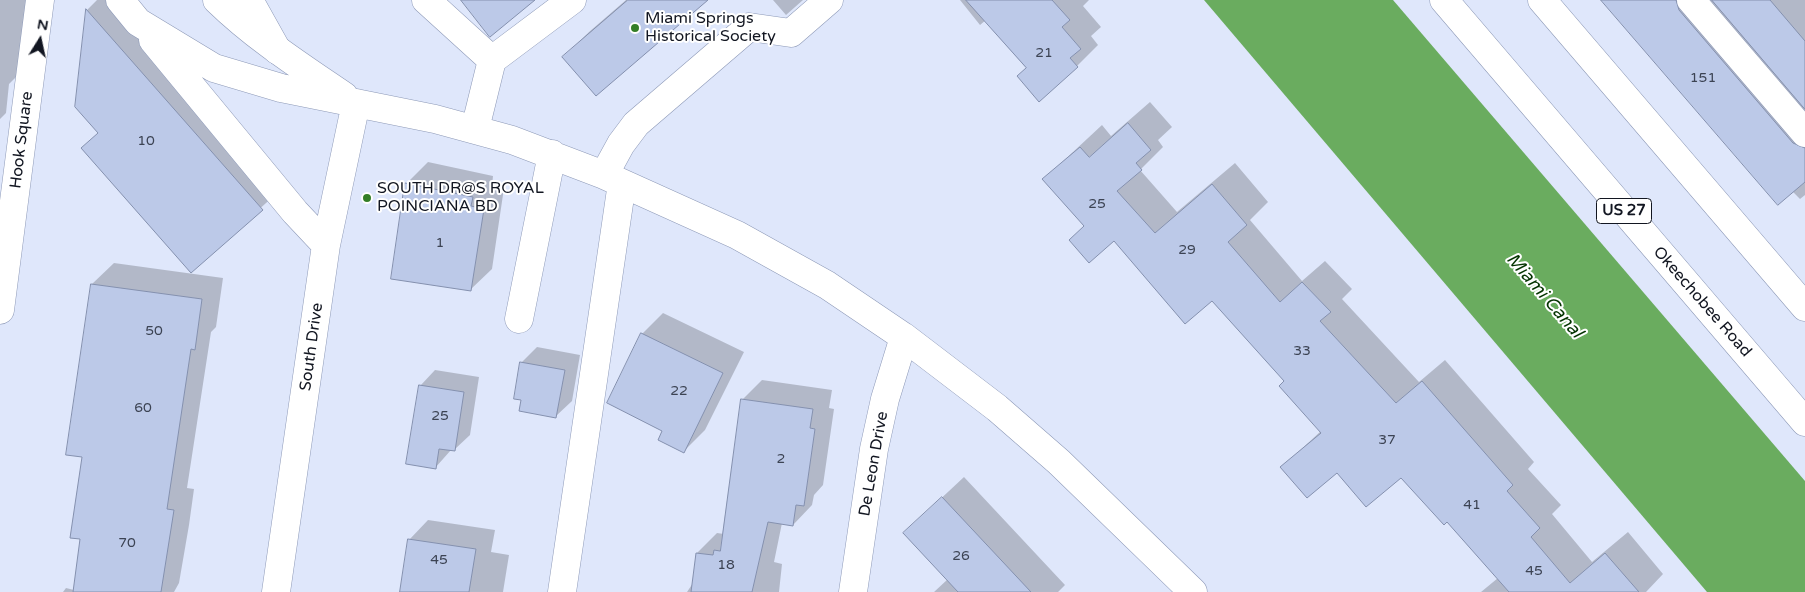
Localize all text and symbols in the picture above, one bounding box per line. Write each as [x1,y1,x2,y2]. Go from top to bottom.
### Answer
place label: Miami Springs Historical Society [645,9,776,47]
north arrow [15,15,65,65]
text: N [36,15,50,34]
marker: Miami Springs Historical Society [629,22,641,34]
house number: 21 [1035,45,1053,61]
house number: 151 [1690,70,1716,86]
street label: Hook Square [7,90,37,190]
house number: 10 [137,133,155,149]
place label: SOUTH DR@S ROYAL POINCIANA BD [377,179,544,217]
marker: SOUTH DR@S ROYAL POINCIANA BD [361,192,373,204]
house number: 25 [1088,196,1106,212]
road number: US 27 [1596,198,1652,224]
house number: 1 [436,235,444,251]
house number: 29 [1178,242,1196,258]
street label: Okeechobee Road [1649,243,1755,361]
water label: Miami Canal [1501,249,1587,343]
street label: South Drive [296,302,328,392]
house number: 50 [145,323,163,339]
house number: 33 [1293,343,1311,359]
house number: 22 [670,383,688,399]
house number: 60 [134,400,152,416]
house number: 25 [431,408,449,424]
street label: De Leon Drive [855,410,893,518]
house number: 37 [1378,432,1396,448]
house number: 2 [777,451,785,467]
house number: 41 [1463,497,1481,513]
house number: 70 [118,535,136,551]
house number: 26 [952,548,970,564]
house number: 45 [430,552,448,568]
house number: 18 [717,557,735,573]
house number: 45 [1525,563,1543,579]

